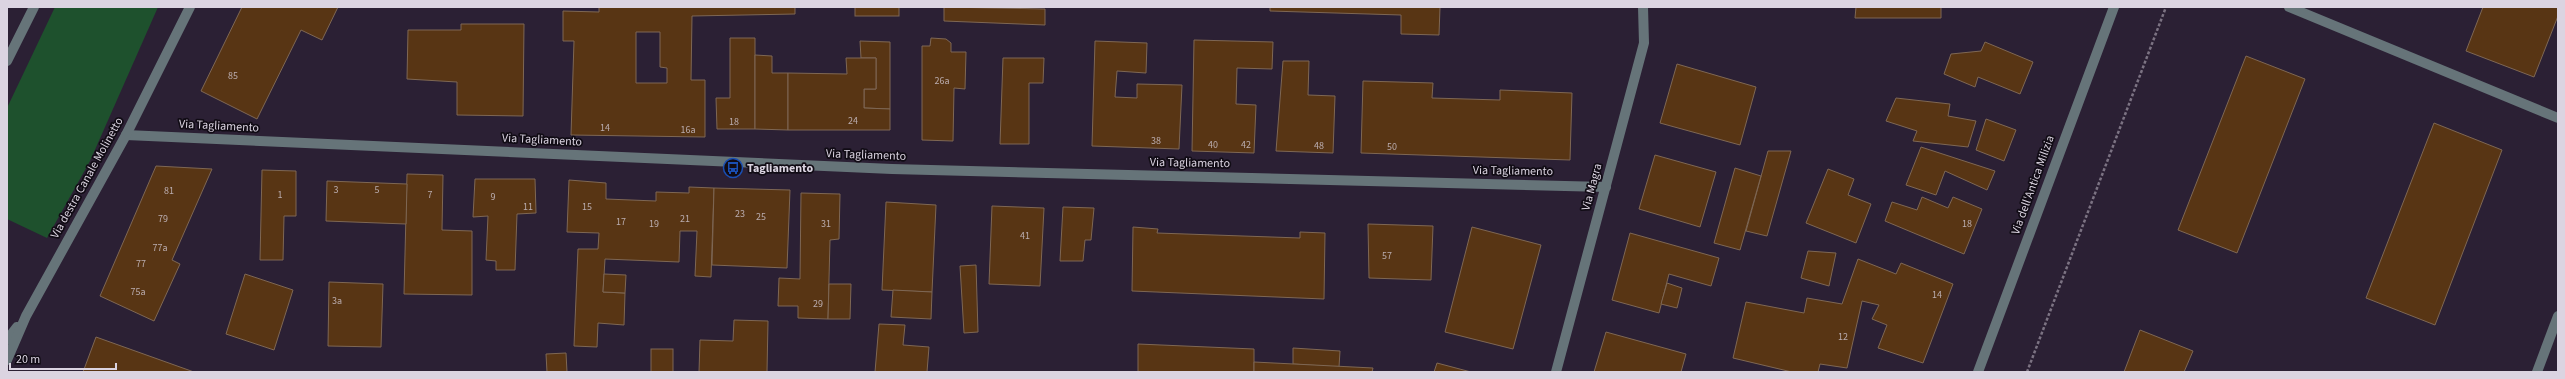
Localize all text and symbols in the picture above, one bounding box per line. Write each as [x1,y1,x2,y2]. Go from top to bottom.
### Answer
house number: 85 [228,69,238,83]
house number: 26a [935,74,949,88]
street label: Via destra Canale Molinetto [47,114,127,242]
house number: 24 [848,114,858,128]
street label: Via Tagliamento [179,115,259,137]
house number: 18 [729,115,739,129]
house number: 14 [600,121,610,135]
house number: 16a [681,123,695,137]
street label: Via Tagliamento [502,129,582,151]
street label: Via dell'Antica Milizia [2007,133,2059,237]
house number: 38 [1151,134,1161,148]
house number: 40 [1208,138,1218,152]
house number: 42 [1241,138,1251,152]
house number: 48 [1314,139,1324,153]
house number: 50 [1387,140,1397,154]
street label: Via Tagliamento [826,145,906,165]
street label: Via Tagliamento [1150,154,1230,172]
bus stop icon: Tagliamento [722,157,744,179]
place label: Tagliamento [747,160,813,177]
street label: Via Magra [1578,161,1606,213]
street label: Via Tagliamento [1473,162,1553,180]
house number: 3 [334,183,339,197]
house number: 5 [375,183,380,197]
house number: 81 [164,184,174,198]
house number: 1 [278,188,283,202]
house number: 7 [428,188,433,202]
house number: 9 [491,190,496,204]
house number: 11 [523,200,533,214]
house number: 15 [582,200,592,214]
house number: 23 [735,207,745,221]
house number: 25 [756,210,766,224]
house number: 79 [158,212,168,226]
house number: 21 [680,212,690,226]
house number: 17 [616,215,626,229]
house number: 19 [649,217,659,231]
house number: 31 [821,217,831,231]
house number: 18 [1962,217,1972,231]
house number: 41 [1020,229,1030,243]
house number: 77a [153,241,167,255]
house number: 57 [1382,249,1392,263]
house number: 77 [136,257,146,271]
house number: 75a [131,285,145,299]
house number: 14 [1932,288,1942,302]
house number: 3a [332,294,342,308]
house number: 29 [813,297,823,311]
house number: 12 [1838,330,1848,344]
scale bar [10,345,116,371]
text: 20 m [16,351,40,368]

